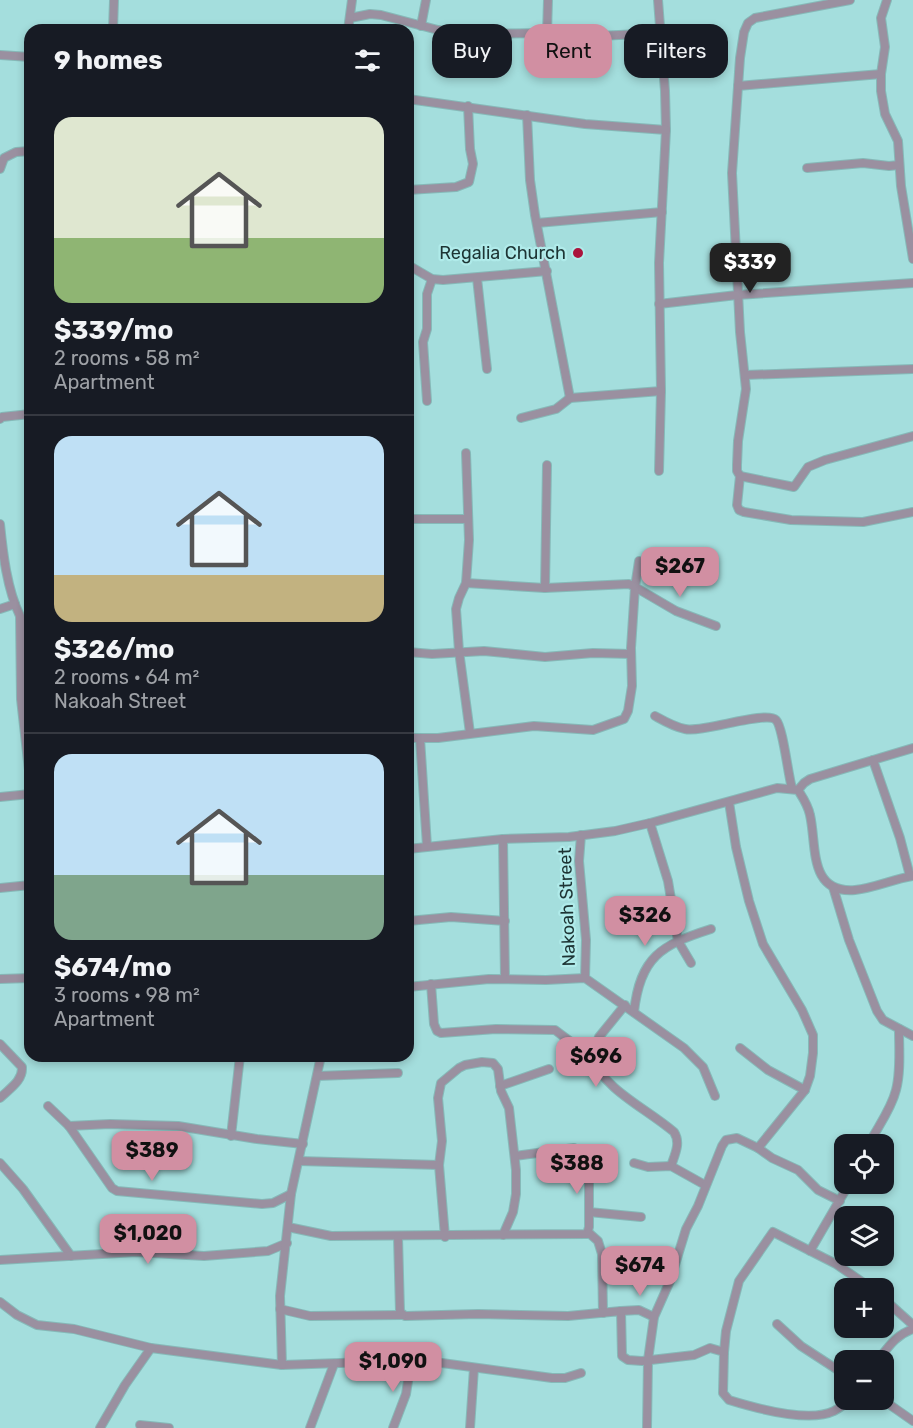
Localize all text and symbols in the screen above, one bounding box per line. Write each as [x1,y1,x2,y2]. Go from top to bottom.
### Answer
chip: Buy [432,24,512,78]
chip: Rent [524,24,612,78]
chip: Filters [624,24,728,78]
icon: filters [351,44,384,77]
text: 9 homes [54,45,163,76]
icon: home [165,156,273,264]
place label: Regalia Church [439,242,566,264]
pin: $339 [714,243,786,294]
marker: Regalia Church [571,246,585,260]
text: $339 [724,250,776,274]
text: $339/mo [54,315,173,346]
text: 2 rooms · 58 m² [54,346,200,370]
text: Apartment [54,370,155,394]
icon: home [165,475,273,583]
pin: $267 [644,547,716,598]
text: $267 [655,554,705,578]
text: $326/mo [54,634,175,665]
text: 2 rooms · 64 m² [54,665,199,689]
text: Nakoah Street [54,689,186,713]
icon: home [165,793,273,901]
street label: Nakoah Street [554,847,580,967]
pin: $326 [609,896,681,947]
text: $326 [619,903,671,927]
text: $674/mo [54,952,172,983]
text: 3 rooms · 98 m² [54,983,200,1007]
text: Apartment [54,1007,155,1031]
pin: $696 [560,1037,632,1088]
text: $696 [570,1044,622,1068]
pin: $389 [116,1131,188,1182]
map controls [834,1134,894,1410]
button: locate [834,1134,894,1194]
text: $389 [126,1138,178,1162]
pin: $388 [541,1144,613,1195]
text: $388 [550,1151,604,1175]
button: layers [834,1206,894,1266]
pin: $1,020 [99,1214,197,1265]
text: $1,020 [114,1221,182,1245]
pin: $674 [604,1246,676,1297]
text: $674 [615,1253,665,1277]
button: + [834,1278,894,1338]
pin: $1,090 [344,1342,442,1393]
text: $1,090 [359,1349,427,1373]
button: − [834,1350,894,1410]

